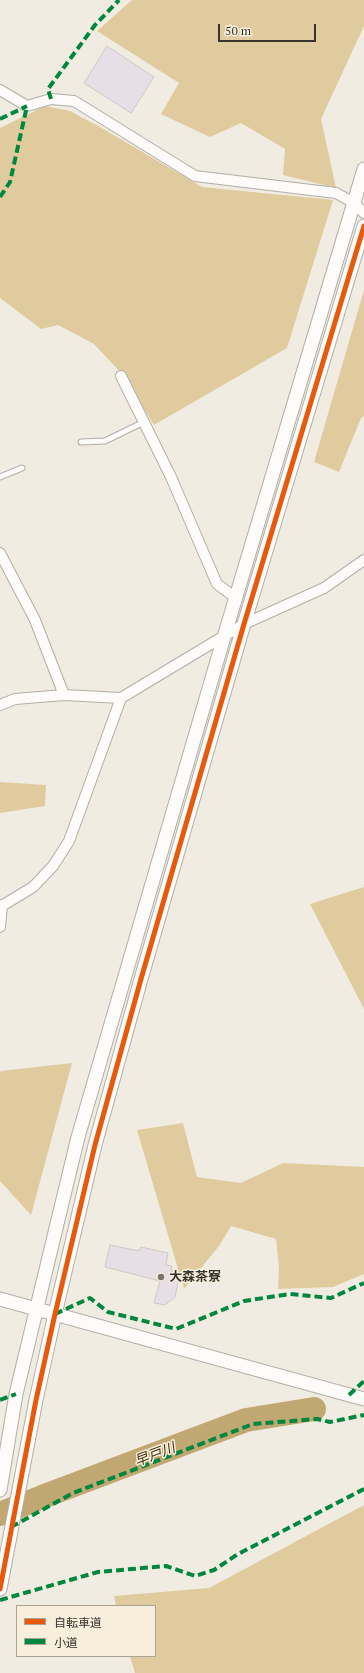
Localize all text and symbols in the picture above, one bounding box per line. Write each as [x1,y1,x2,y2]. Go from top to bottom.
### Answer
scale bar [220,16,318,42]
text: 50 m [225,23,251,38]
place label: 大森茶寮 [169,1269,221,1285]
marker: 大森茶寮 [156,1272,166,1282]
water label: 早戸川 [132,1440,178,1470]
legend [16,1605,156,1657]
text: 自転車道 [54,1615,102,1630]
text: 小道 [54,1635,78,1650]

